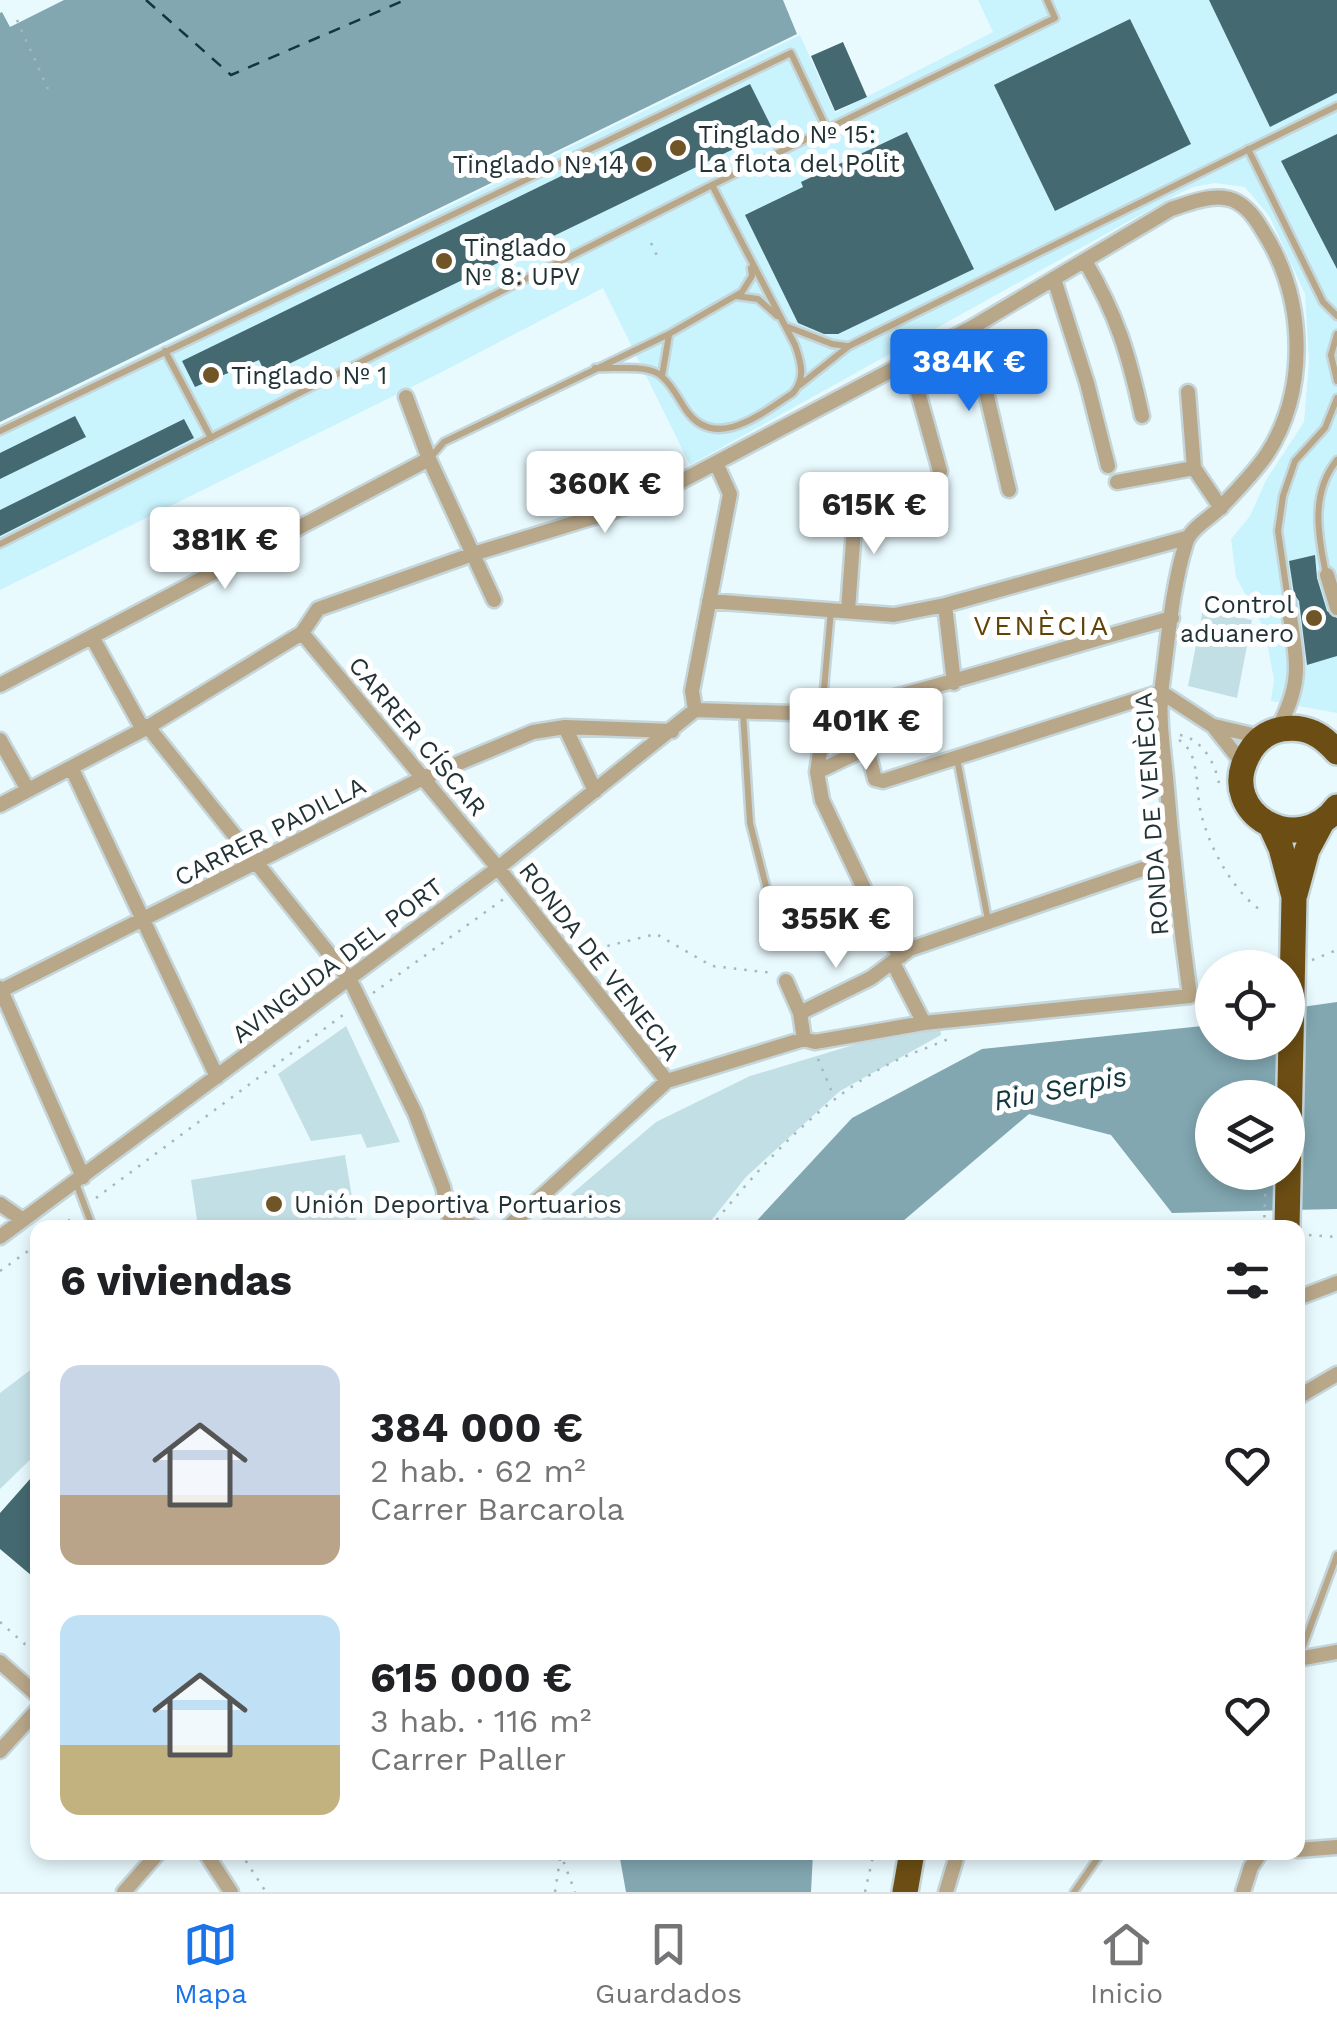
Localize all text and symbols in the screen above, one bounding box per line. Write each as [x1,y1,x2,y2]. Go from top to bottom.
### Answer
place label: Tinglado Nº 15: La flota del Polit [698,120,900,178]
marker: Tinglado Nº 15: La flota del Polit [667,137,689,159]
place label: Tinglado Nº 14 [452,150,624,179]
marker: Tinglado Nº 14 [633,153,655,175]
place label: Tinglado Nº 8: UPV [464,233,580,291]
marker: Tinglado Nº 8: UPV [433,250,455,272]
pin: 384K € [888,329,1050,414]
text: 384K € [912,342,1026,380]
place label: Tinglado Nº 1 [231,361,387,390]
marker: Tinglado Nº 1 [200,364,222,386]
pin: 360K € [524,451,686,536]
text: 360K € [549,464,661,502]
pin: 615K € [793,472,955,557]
text: 615K € [821,485,927,523]
pin: 381K € [144,507,306,592]
text: 381K € [172,520,278,558]
place label: Control aduanero [1180,590,1294,648]
marker: Control aduanero [1303,607,1325,629]
district label: VENÈCIA [973,609,1111,642]
street label: CARRER CÍSCAR [343,651,493,822]
pin: 401K € [785,688,947,773]
street label: RONDA DE VENÈCIA [1129,691,1174,937]
text: 401K € [812,701,920,739]
street label: CARRER PADILLA [170,771,371,892]
street label: RONDA DE VENECIA [513,856,686,1066]
street label: AVINGUDA DEL PORT [226,872,448,1049]
pin: 355K € [755,886,917,971]
text: 355K € [781,899,891,937]
map controls [1195,950,1305,1190]
button: locate [1195,950,1305,1060]
water label: Riu Serpis [991,1059,1129,1118]
button: layers [1195,1080,1305,1190]
place label: Unión Deportiva Portuarios [294,1190,622,1219]
marker: Unión Deportiva Portuarios [263,1193,285,1215]
icon: filters [1220,1253,1275,1308]
text: 6 viviendas [60,1256,292,1305]
text: 384 000 € [370,1403,583,1452]
icon: home [140,1405,260,1525]
icon: heart [1220,1438,1275,1493]
text: 2 hab. · 62 m² [370,1452,586,1490]
text: Carrer Barcarola [370,1490,625,1528]
text: 615 000 € [370,1653,572,1702]
icon: home [140,1655,260,1775]
icon: heart [1220,1688,1275,1743]
text: 3 hab. · 116 m² [370,1702,591,1740]
text: Carrer Paller [370,1740,566,1778]
tab: Mapa [174,1917,247,2010]
tab: Guardados [595,1917,742,2010]
tab: Inicio [1090,1917,1163,2010]

